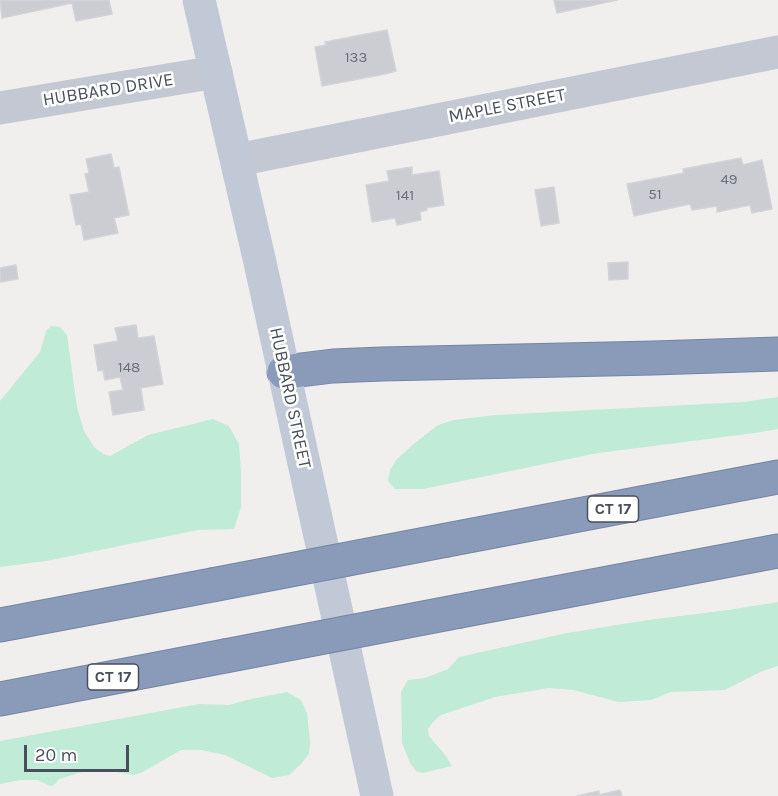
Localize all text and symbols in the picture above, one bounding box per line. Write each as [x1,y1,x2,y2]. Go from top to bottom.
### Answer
house number: 133 [345,49,367,67]
street label: HUBBARD DRIVE [41,69,175,111]
street label: MAPLE STREET [447,84,567,128]
house number: 49 [720,171,738,189]
house number: 51 [648,186,662,204]
house number: 141 [396,187,414,205]
street label: HUBBARD STREET [264,325,316,471]
house number: 148 [118,359,140,377]
road number: CT 17 [588,496,638,522]
road number: CT 17 [88,664,138,690]
scale bar [27,733,132,771]
text: 20 m [35,744,77,766]

